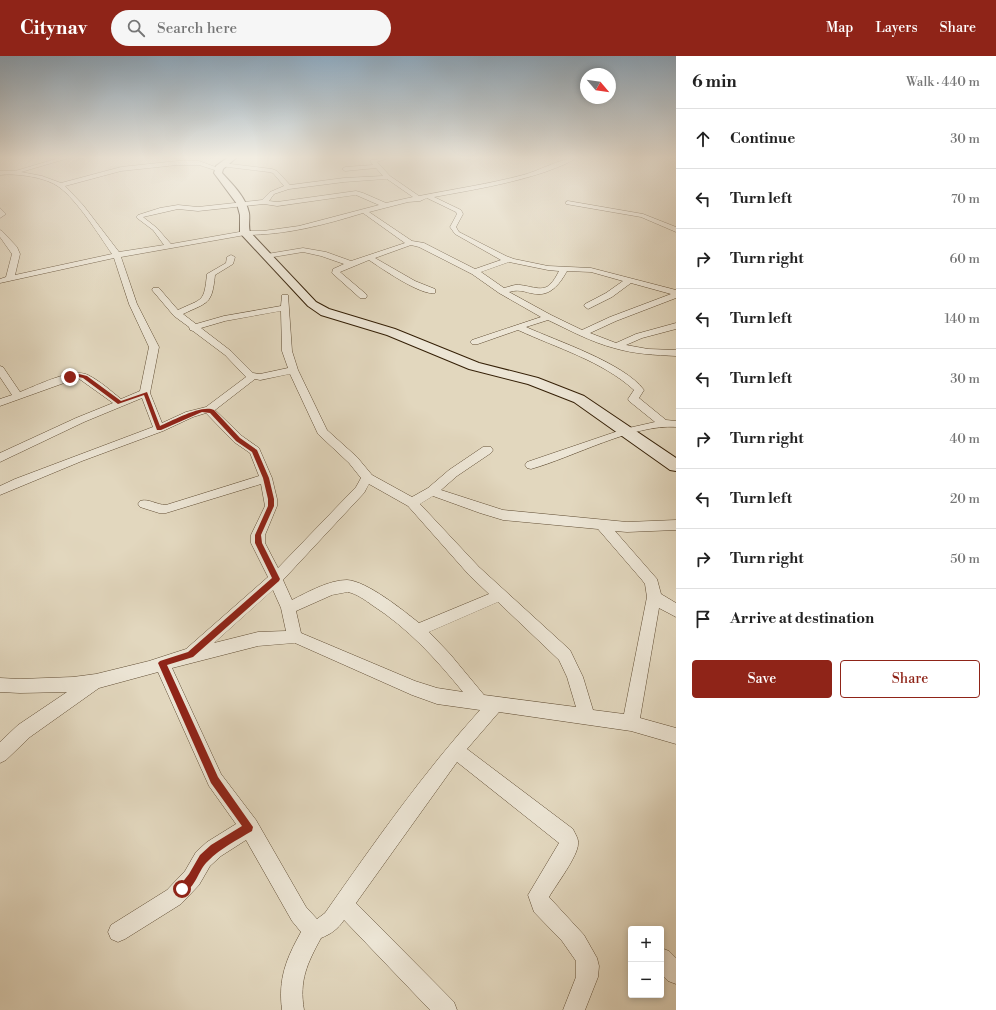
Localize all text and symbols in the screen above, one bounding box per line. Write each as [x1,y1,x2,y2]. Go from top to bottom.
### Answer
search box [111,10,391,46]
text: Citynav [20,16,87,40]
icon: search [125,17,147,39]
text: Search here [157,19,237,38]
text: Map [826,19,853,37]
text: Layers [875,19,918,37]
text: Share [940,19,976,37]
north arrow [580,68,616,104]
text: 6 min [692,71,737,93]
text: Walk · 440 m [906,74,980,90]
icon: ahead [692,128,714,150]
text: Continue [730,129,795,148]
text: 30 m [950,131,980,147]
icon: left [692,188,714,210]
text: Turn left [730,189,792,208]
text: 70 m [951,191,980,207]
icon: right [692,248,714,270]
text: Turn right [730,249,804,268]
text: 60 m [949,251,980,267]
icon: left [692,308,714,330]
text: Turn left [730,309,792,328]
text: 140 m [944,311,980,327]
route end [61,368,79,386]
icon: left [692,368,714,390]
text: Turn left [730,369,792,388]
text: 30 m [950,371,980,387]
icon: right [692,428,714,450]
text: Turn right [730,429,804,448]
text: 40 m [950,431,980,447]
icon: left [692,488,714,510]
text: Turn left [730,489,792,508]
text: 20 m [950,491,980,507]
icon: right [692,548,714,570]
text: Turn right [730,549,804,568]
text: 50 m [950,551,980,567]
icon: arrive [692,608,714,630]
text: Arrive at destination [730,609,874,628]
button: Save [692,660,832,698]
button: Share [840,660,980,698]
route start [173,880,191,898]
map controls [628,926,664,998]
button: + [628,926,664,962]
button: − [628,962,664,998]

